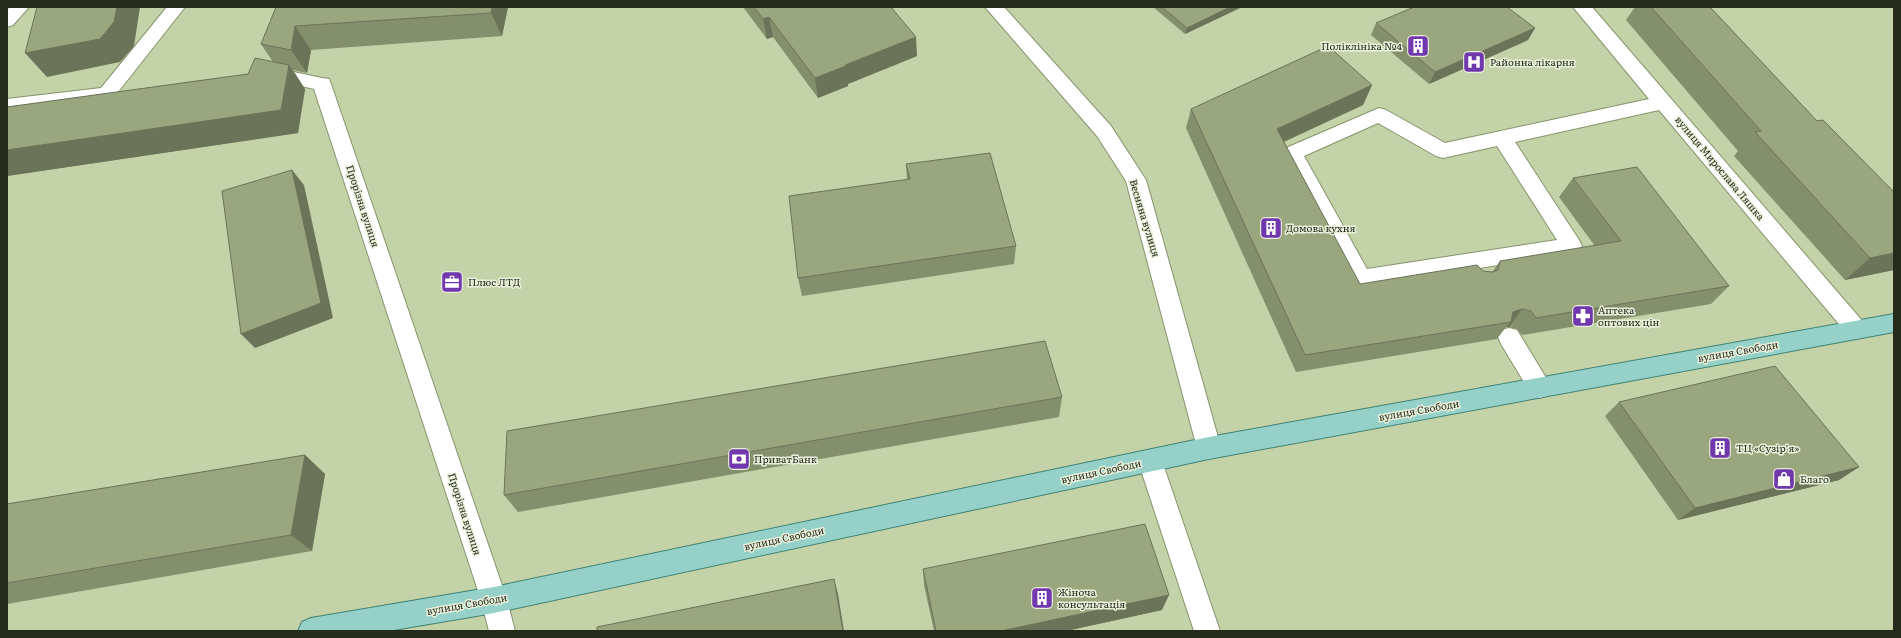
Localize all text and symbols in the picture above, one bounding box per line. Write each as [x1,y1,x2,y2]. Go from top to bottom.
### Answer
building icon: Поліклініка №4 [1405,33,1431,59]
place label: Поліклініка №4 [1321,38,1402,53]
hospital icon: Районна лікарня [1461,49,1487,75]
place label: Районна лікарня [1490,54,1575,69]
street label: вулиця Мирослава Ляшка [1672,112,1769,224]
street label: Прорізна вулиця [343,163,384,249]
street label: Весняна вулиця [1127,177,1164,259]
building icon: Домова кухня [1258,215,1284,241]
place label: Домова кухня [1286,220,1356,235]
office icon: Плюс ЛТД [439,269,465,295]
place label: Плюс ЛТД [468,274,520,289]
place label: Аптека оптових цін [1598,302,1660,329]
pharmacy icon: Аптека оптових цін [1570,303,1596,329]
street label: вулиця Свободи [1696,336,1780,365]
street label: вулиця Свободи [1377,395,1461,424]
building icon: ТЦ «Сузір’я» [1707,435,1733,461]
place label: ТЦ «Сузір’я» [1736,440,1800,455]
bank icon: ПриватБанк [726,446,752,472]
place label: ПриватБанк [754,451,817,466]
street label: вулиця Свободи [1059,455,1143,486]
shop icon: Благо [1771,466,1797,492]
street label: Прорізна вулиця [445,471,486,557]
place label: Благо [1800,471,1829,486]
street label: вулиця Свободи [742,522,826,553]
place label: Жіноча консультація [1058,584,1125,611]
building icon: Жіноча консультація [1029,585,1055,611]
street label: вулиця Свободи [425,589,509,618]

